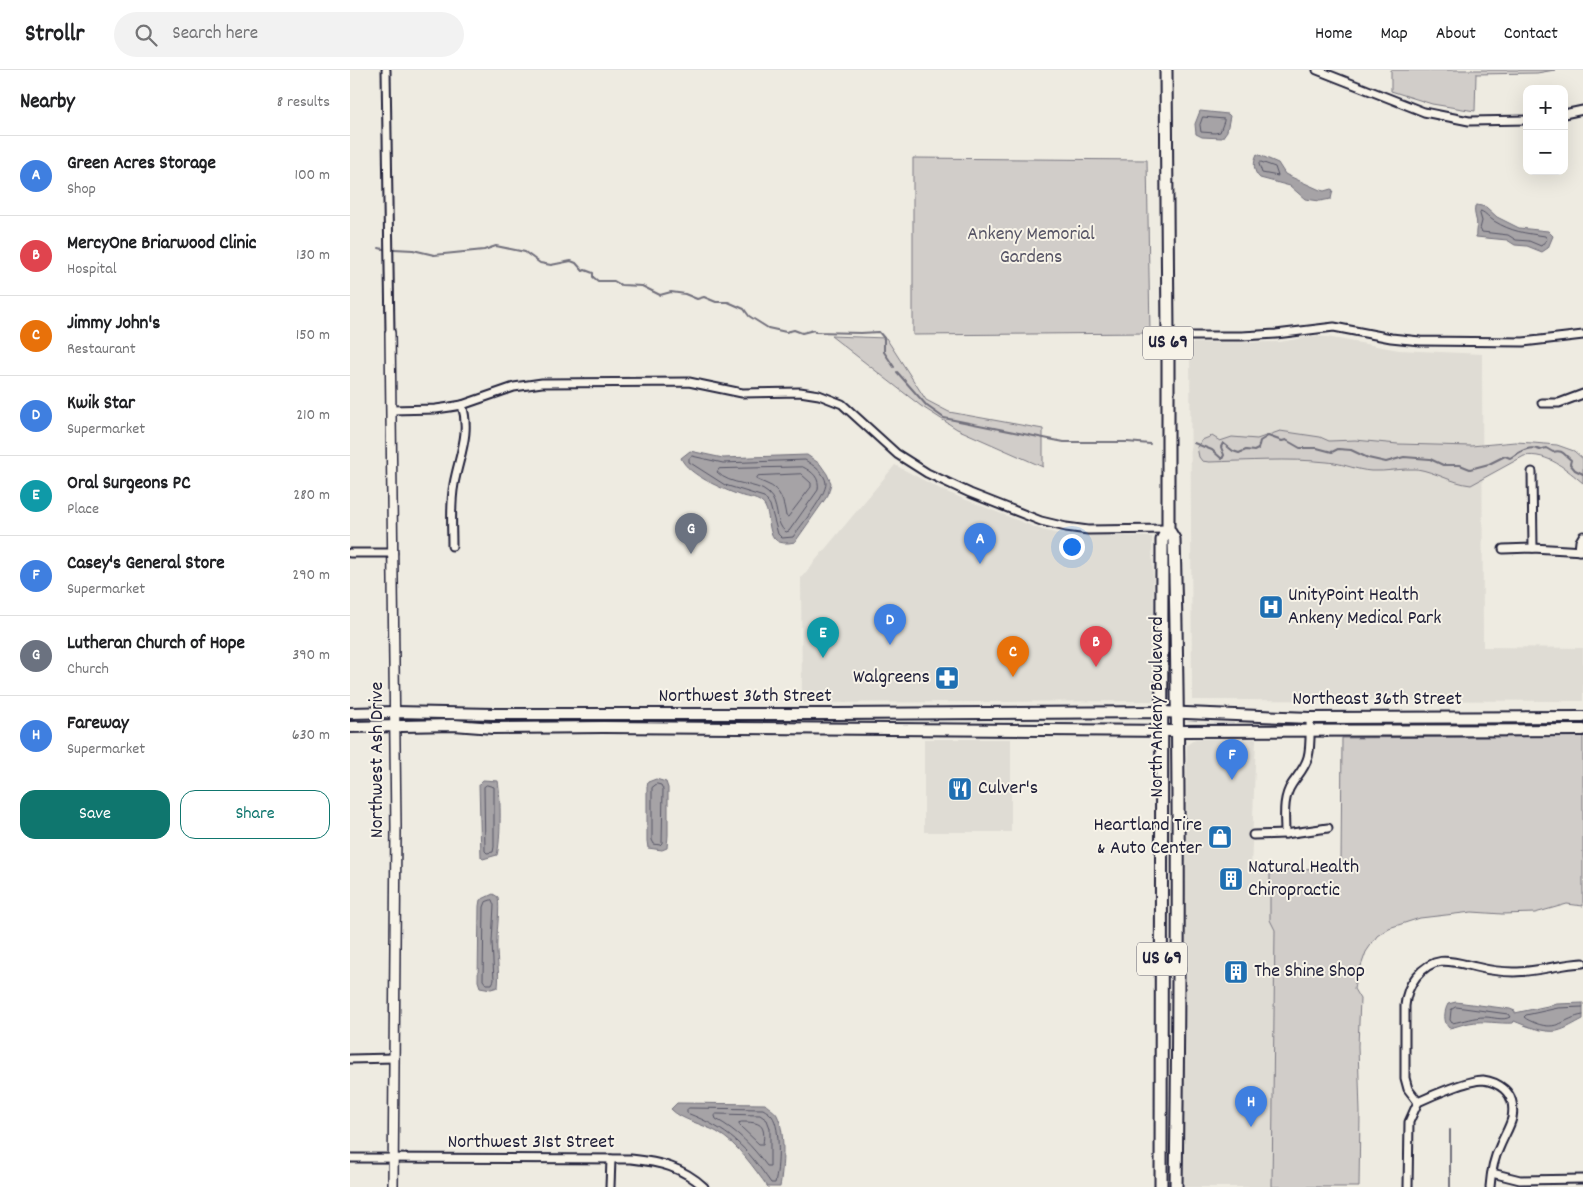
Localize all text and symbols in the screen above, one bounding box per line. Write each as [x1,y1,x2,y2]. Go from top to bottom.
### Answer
search box [114,12,464,57]
text: Strollr [25,18,84,52]
icon: search [132,21,160,49]
text: Search here [172,21,258,48]
text: Home [1315,22,1352,47]
text: Map [1380,22,1408,47]
text: About [1436,22,1476,47]
text: Contact [1504,22,1558,47]
map controls [1523,85,1568,175]
button: + [1523,85,1568,130]
text: Nearby [20,88,75,118]
text: 8 results [277,91,330,114]
button: − [1523,130,1568,175]
text: Green Acres Storage [67,151,216,178]
text: A [32,164,40,187]
text: 100 m [294,164,330,187]
text: Shop [67,178,96,201]
park label: Ankeny Memorial Gardens [967,221,1095,272]
text: MercyOne Briarwood Clinic [67,231,256,258]
text: B [32,244,40,267]
text: 130 m [296,244,330,267]
text: Hospital [67,258,117,281]
text: Jimmy John's [67,311,160,338]
text: C [32,324,40,347]
text: 150 m [296,324,330,347]
road number: US 69 [1143,326,1193,360]
text: Restaurant [67,338,136,361]
text: Kwik Star [67,391,135,418]
text: D [32,404,40,427]
text: 210 m [296,404,330,427]
text: Supermarket [67,418,145,441]
text: Oral Surgeons PC [67,471,191,498]
text: E [32,484,40,507]
text: 280 m [293,484,330,507]
text: Place [67,498,99,521]
pin: G [675,513,707,554]
pin: A [964,523,996,564]
your location [1059,534,1085,560]
text: Casey's General Store [67,551,225,578]
text: F [32,564,40,587]
text: 290 m [292,564,330,587]
text: Supermarket [67,578,145,601]
place label: UnityPoint Health Ankeny Medical Park [1288,582,1441,633]
hospital icon: UnityPoint Health Ankeny Medical Park [1258,594,1284,620]
pin: D [874,604,906,645]
street label: North Ankeny Boulevard [1144,616,1172,798]
pin: E [807,617,839,658]
pin: B [1080,626,1112,667]
text: Lutheran Church of Hope [67,631,245,658]
pin: C [997,636,1029,677]
text: G [32,644,40,667]
text: 390 m [292,644,330,667]
text: Church [67,658,109,681]
place label: Walgreens [853,664,930,692]
pharmacy icon: Walgreens [934,665,960,691]
street label: Northwest Ash Drive [364,682,392,838]
street label: Northwest 36th Street [658,683,832,711]
street label: Northeast 36th Street [1292,686,1462,714]
text: Fareway [67,711,129,738]
text: H [32,724,40,747]
text: 630 m [292,724,330,747]
text: Supermarket [67,738,145,761]
pin: F [1216,739,1248,780]
place label: Culver's [978,775,1038,803]
restaurant icon: Culver's [947,776,973,802]
button: Save [20,790,170,839]
button: Share [180,790,330,839]
place label: Heartland Tire & Auto Center [1094,812,1203,863]
shop icon: Heartland Tire & Auto Center [1207,824,1233,850]
place label: Natural Health Chiropractic [1248,854,1359,905]
building icon: Natural Health Chiropractic [1218,866,1244,892]
road number: US 69 [1137,942,1187,976]
place label: The Shine Shop [1254,958,1365,986]
building icon: The Shine Shop [1223,959,1249,985]
pin: H [1235,1086,1267,1127]
street label: Northwest 31st Street [447,1129,615,1157]

